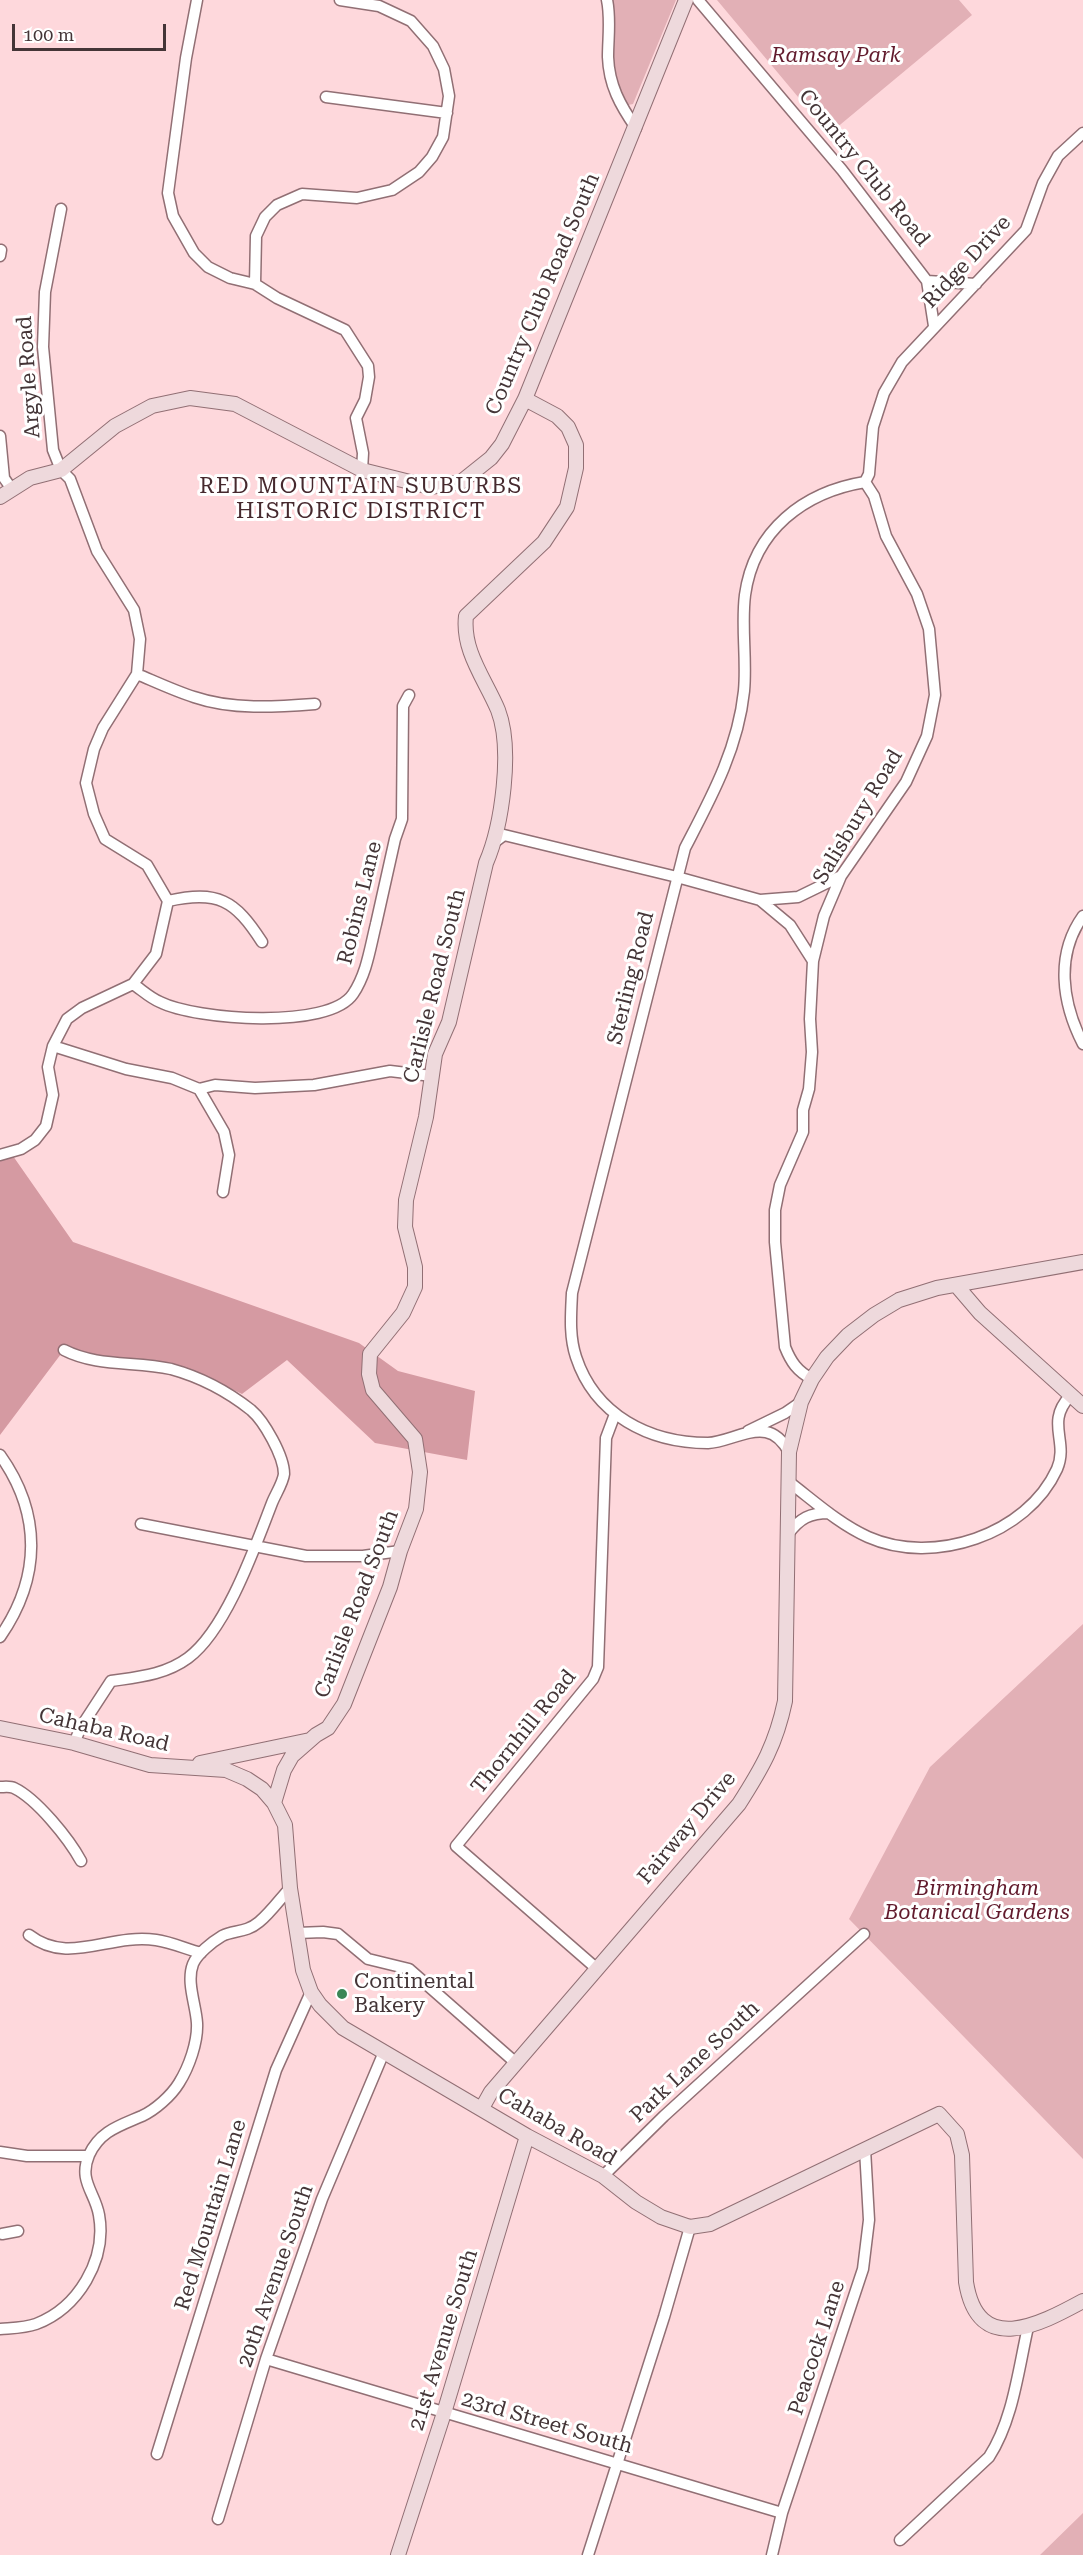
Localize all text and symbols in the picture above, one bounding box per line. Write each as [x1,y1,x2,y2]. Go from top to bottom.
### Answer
scale bar [15,12,170,50]
text: 100 m [23,24,74,45]
park label: Ramsay Park [771,43,901,69]
street label: Country Club Road [793,85,935,251]
street label: Country Club Road South [481,169,605,419]
street label: Ridge Drive [918,210,1016,314]
street label: Argyle Road [12,315,46,439]
district label: RED MOUNTAIN SUBURBS HISTORIC DISTRICT [199,474,523,526]
street label: Salisbury Road [808,745,908,889]
street label: Robins Lane [333,839,387,967]
street label: Carlisle Road South [399,886,471,1086]
street label: Sterling Road [602,909,660,1047]
street label: Carlisle Road South [310,1506,404,1702]
street label: Thornhill Road [466,1665,582,1799]
street label: Cahaba Road [36,1703,172,1757]
street label: Fairway Drive [633,1767,741,1889]
park label: Birmingham Botanical Gardens [884,1876,1070,1926]
place label: Continental Bakery [354,1969,474,2019]
marker: Continental Bakery [335,1987,349,2001]
street label: Park Lane South [625,1996,765,2128]
street label: Cahaba Road [493,2083,621,2171]
street label: Red Mountain Lane [170,2116,252,2314]
street label: 20th Avenue South [233,2181,319,2371]
street label: 21st Avenue South [404,2246,484,2434]
street label: Peacock Lane [783,2277,851,2419]
street label: 23rd Street South [458,2386,636,2460]

